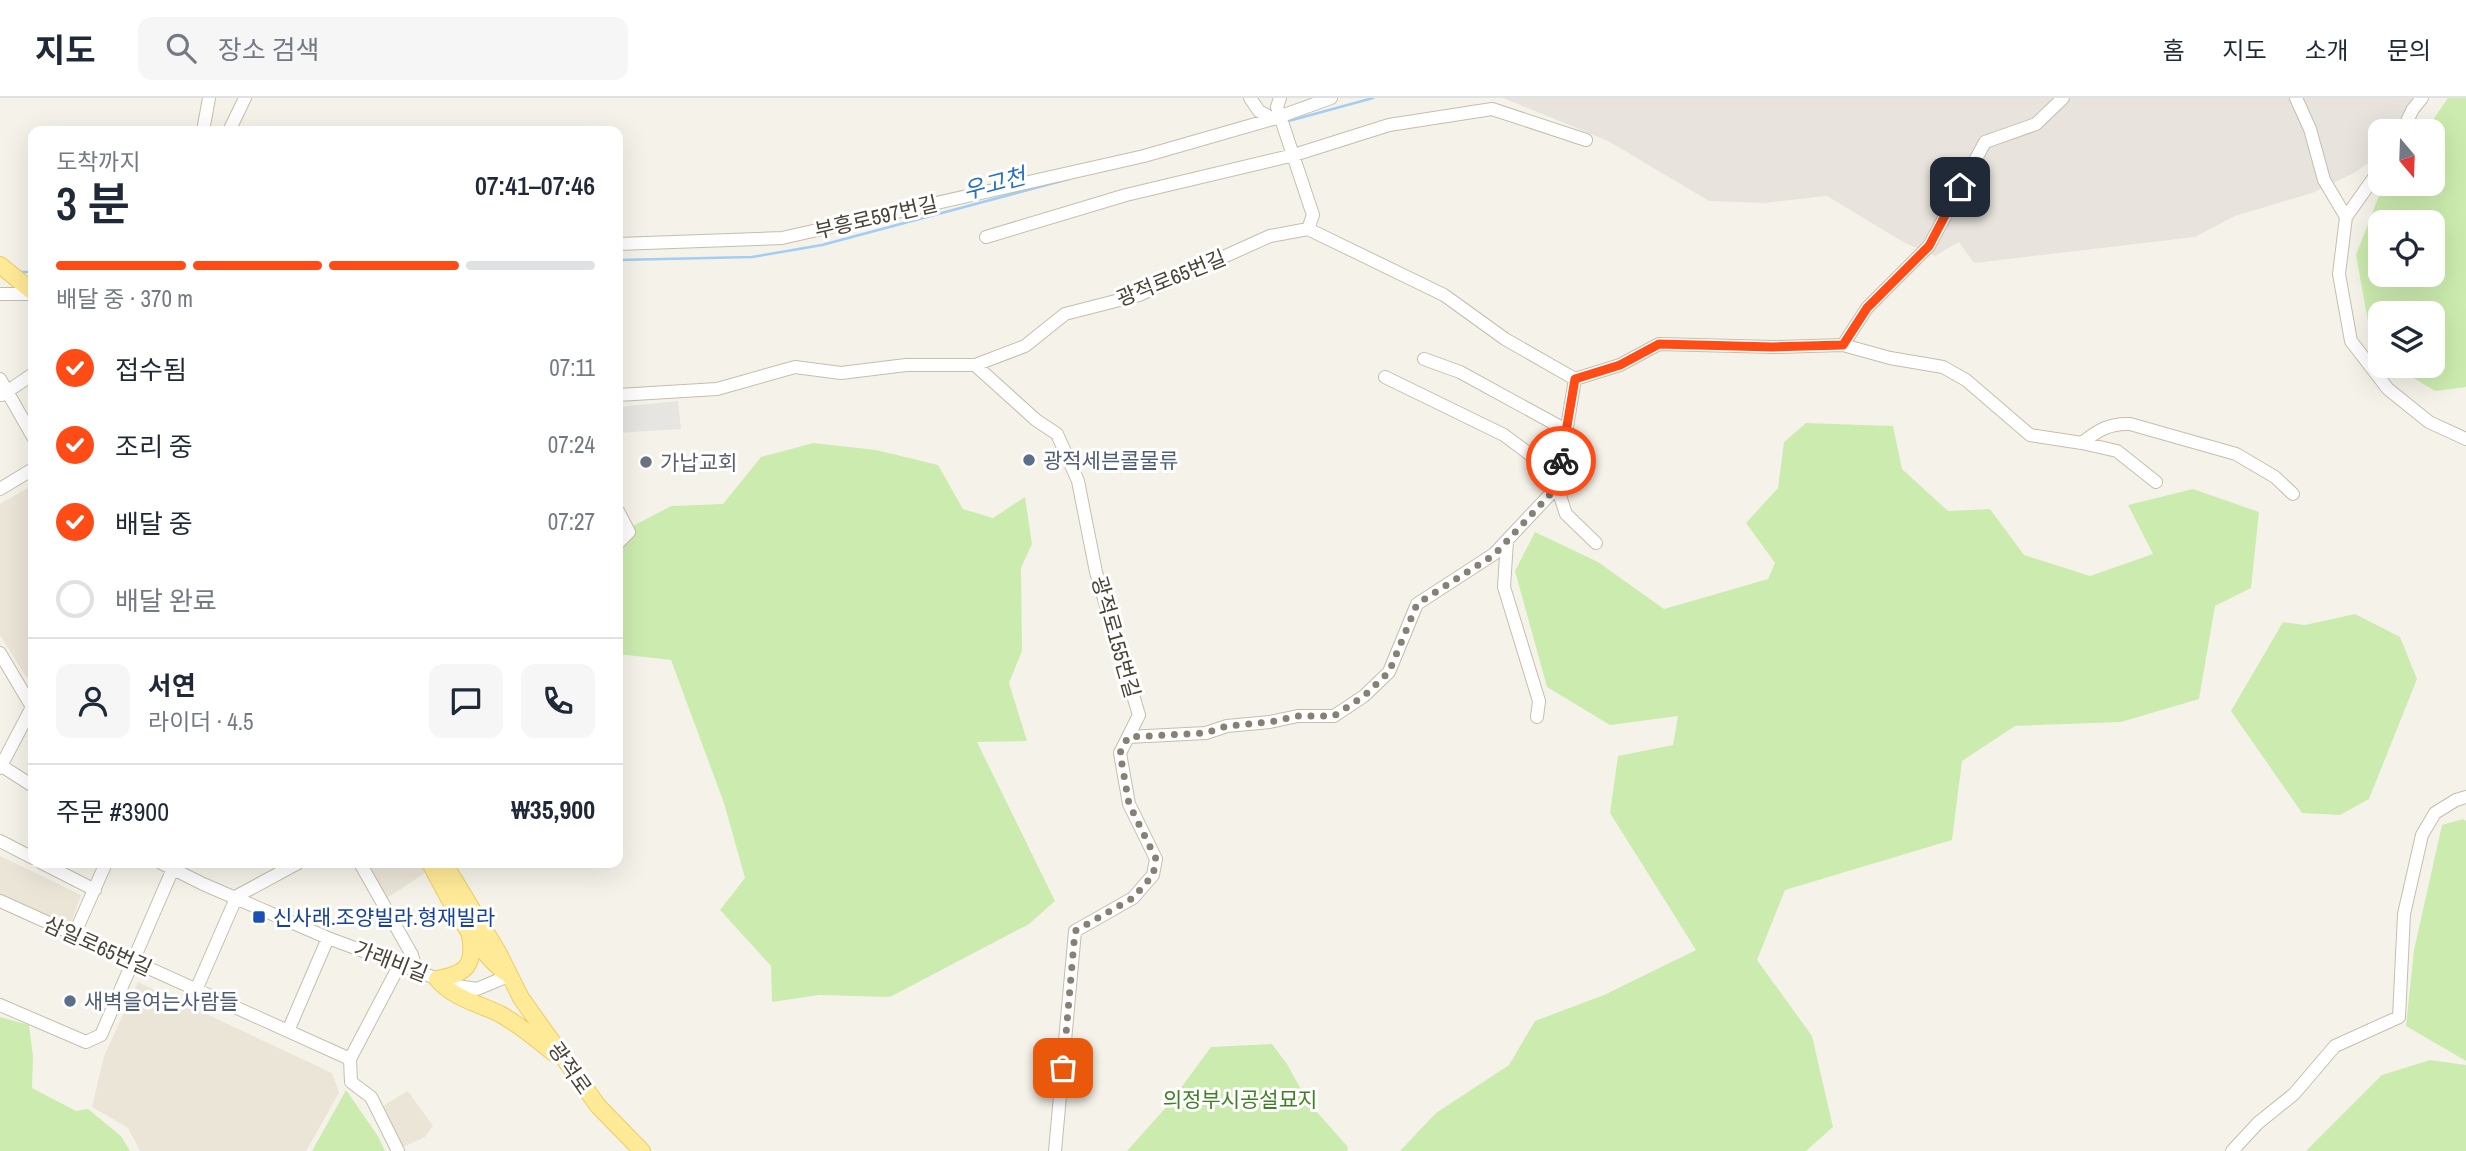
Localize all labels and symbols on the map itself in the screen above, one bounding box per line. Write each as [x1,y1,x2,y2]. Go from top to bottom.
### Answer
north arrow [2368,119,2445,196]
pin [1930,157,1990,217]
water label: 우고천 [959,159,1031,206]
street label: 부흥로597번길 [812,189,940,245]
street label: 광적로65번길 [1112,243,1230,313]
courier [1526,426,1596,496]
place label: 광적세븐콜물류 [1043,446,1178,475]
place label: 가납교회 [660,448,737,477]
marker: 광적세븐콜물류 [1021,452,1037,468]
marker: 가납교회 [638,454,654,470]
street label: 광적로155번길 [1085,573,1147,701]
place label: 신사래.조양빌라.형재빌라 [273,903,495,932]
street label: 삼일로65번길 [39,909,157,983]
marker: 신사래.조양빌라.형재빌라 [251,909,267,925]
street label: 가래비길 [350,934,432,988]
place label: 새벽을여는사람들 [84,987,239,1016]
marker: 새벽을여는사람들 [62,993,78,1009]
street label: 광적로 [541,1036,599,1100]
pin [1033,1038,1093,1098]
park label: 의정부시공설묘지 [1163,1085,1317,1114]

